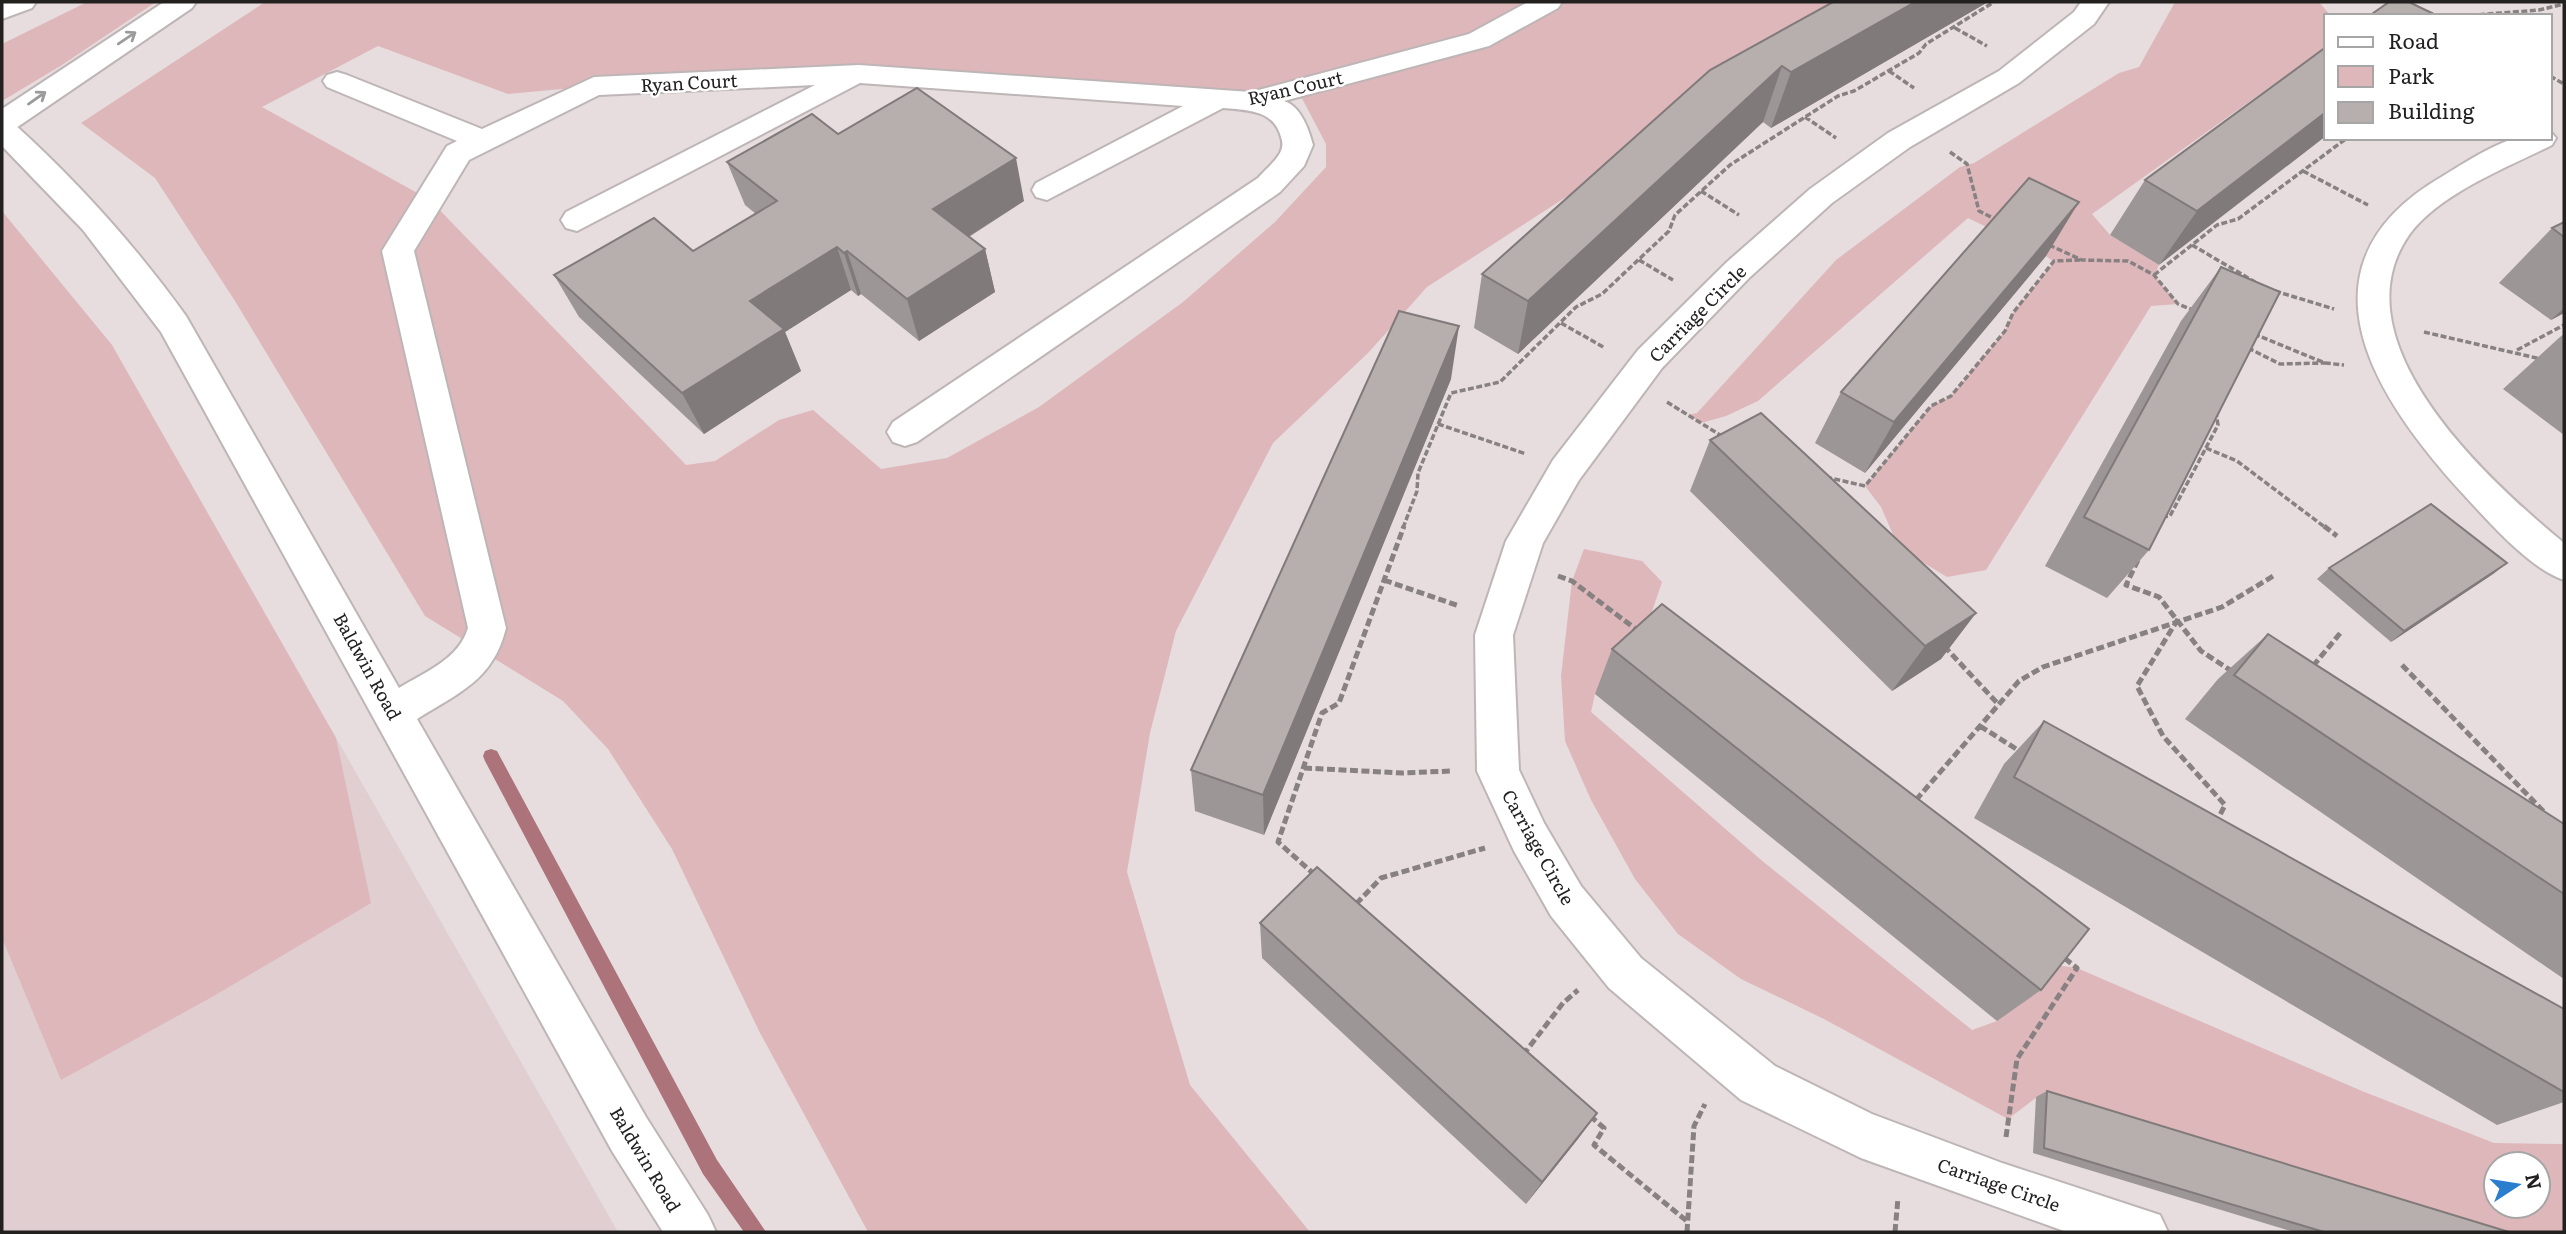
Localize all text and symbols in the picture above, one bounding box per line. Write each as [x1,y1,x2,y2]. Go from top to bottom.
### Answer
legend [2324,14,2552,140]
text: Road [2388,24,2439,55]
one-way arrow [117,30,137,44]
text: Park [2388,59,2434,90]
street label: Ryan Court [1245,63,1346,111]
street label: Ryan Court [640,66,739,98]
one-way arrow [27,91,46,105]
text: Building [2388,94,2475,125]
street label: Carriage Circle [1642,258,1752,368]
street label: Baldwin Road [327,607,409,725]
street label: Carriage Circle [1496,784,1582,910]
street label: Baldwin Road [604,1101,688,1217]
street label: Carriage Circle [1934,1150,2064,1218]
north arrow [2482,1150,2552,1220]
text: N [2519,1171,2550,1192]

